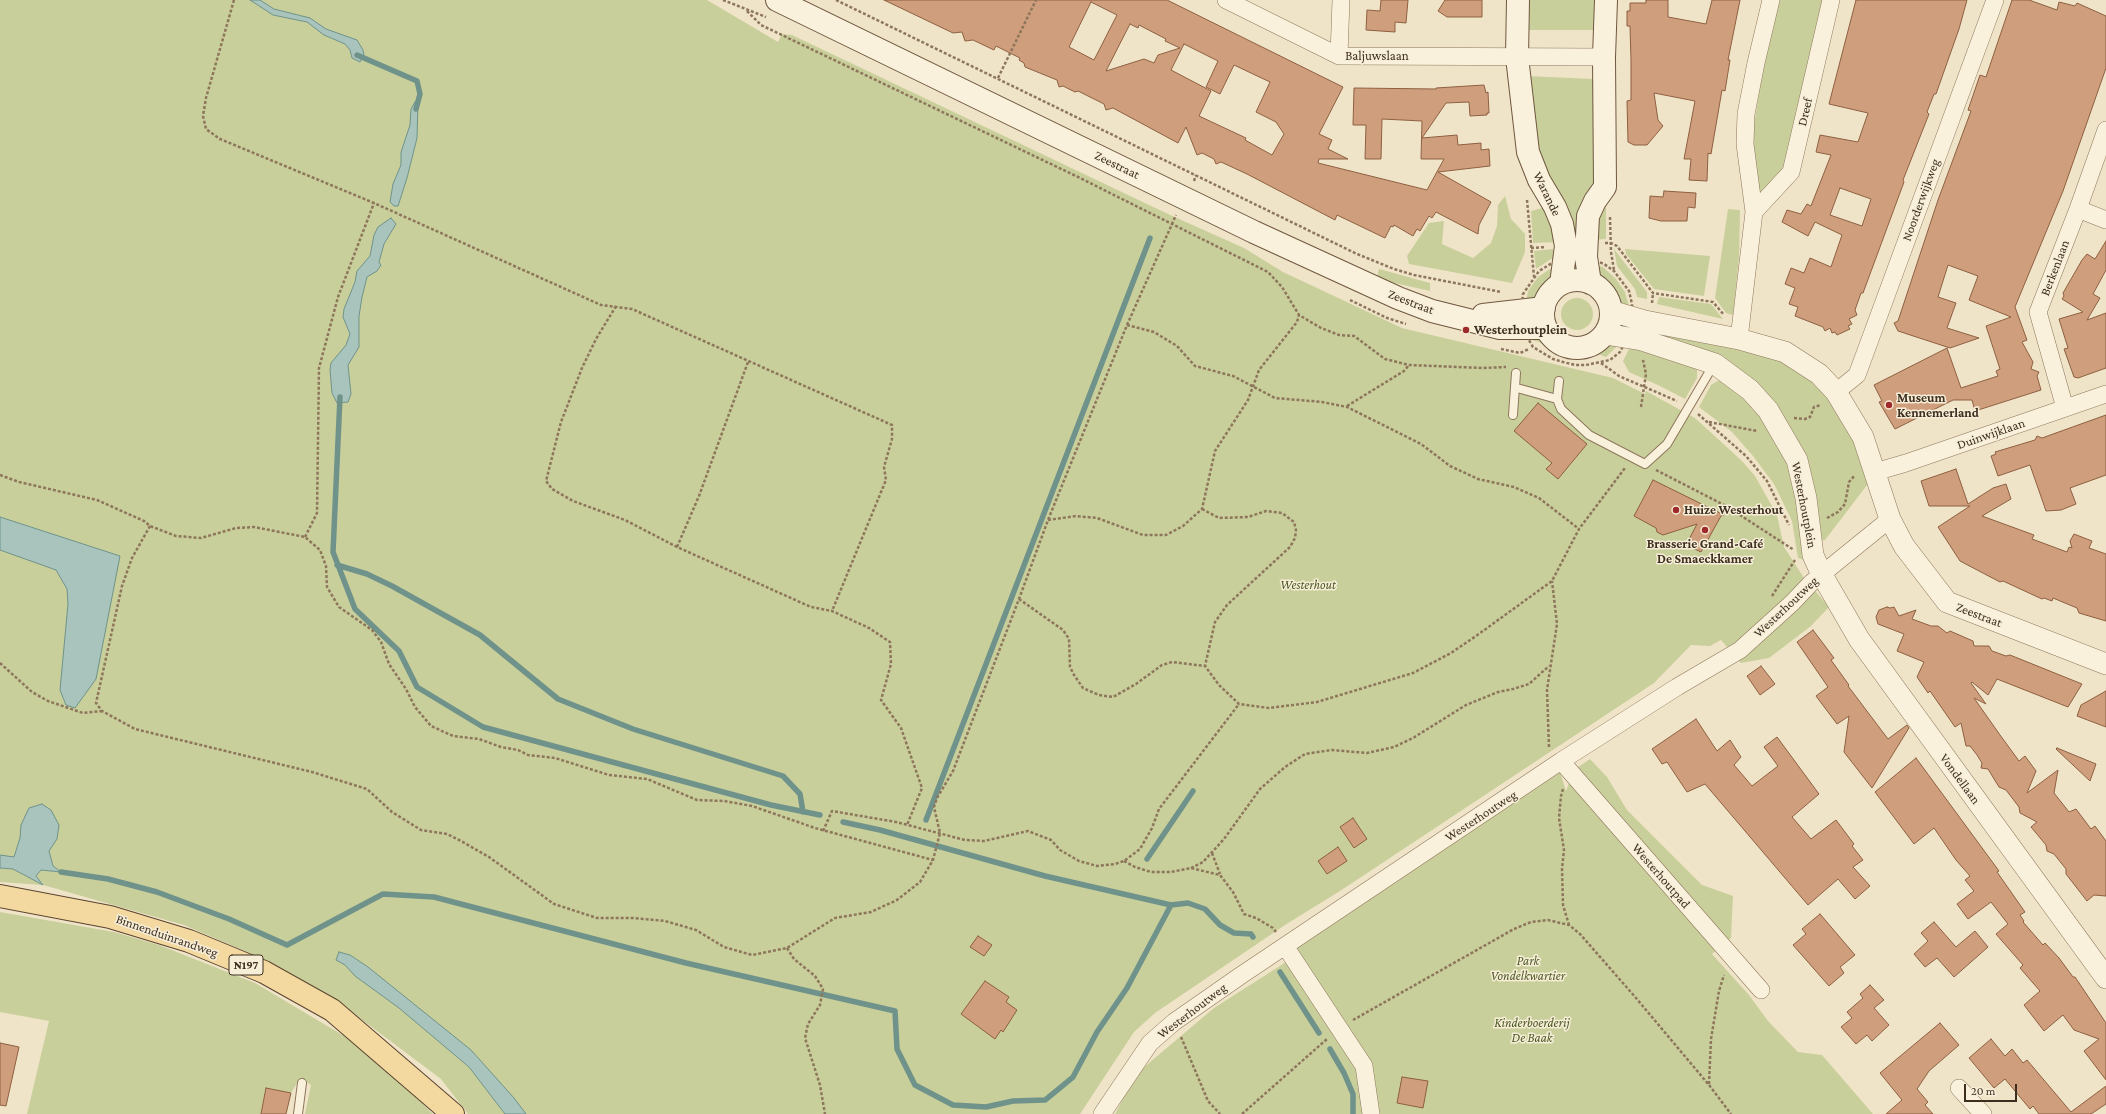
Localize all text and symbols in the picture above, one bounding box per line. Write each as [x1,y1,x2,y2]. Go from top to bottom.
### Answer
street label: Baljuwslaan [1345,48,1409,64]
street label: Dreef [1794,96,1816,128]
street label: Zeestraat [1092,147,1142,183]
street label: Noorderwijkweg [1899,157,1943,243]
street label: Warande [1530,169,1564,219]
street label: Berkenlaan [2037,238,2073,298]
street label: Zeestraat [1386,286,1436,318]
place label: Westerhoutplein [1474,322,1567,338]
marker: Westerhoutplein [1461,325,1471,335]
place label: Museum Kennemerland [1897,390,1979,421]
marker: Museum Kennemerland [1884,400,1894,410]
street label: Duinwijklaan [1955,415,2027,453]
street label: Westerhoutplein [1788,461,1820,549]
place label: Huize Westerhout [1684,502,1784,518]
marker: Huize Westerhout [1671,505,1681,515]
marker: Brasserie Grand-Café De Smaeckkamer [1700,525,1710,535]
place label: Brasserie Grand-Café De Smaeckkamer [1647,536,1763,567]
street label: Westerhoutweg [1750,573,1822,641]
park label: Westerhout [1280,577,1336,593]
street label: Zeestraat [1954,599,2004,631]
street label: Vondellaan [1936,751,1984,807]
street label: Westerhoutweg [1442,787,1520,845]
street label: Westerhoutpad [1629,840,1693,912]
street label: Binnenduinrandweg [114,911,220,961]
park label: Park Vondelkwartier [1491,953,1565,984]
road number: N197 [229,955,263,975]
street label: Westerhoutweg [1154,980,1230,1042]
park label: Kinderboerderij De Baak [1494,1015,1570,1046]
scale bar [1966,1076,2019,1102]
text: 20 m [1971,1084,1995,1098]

